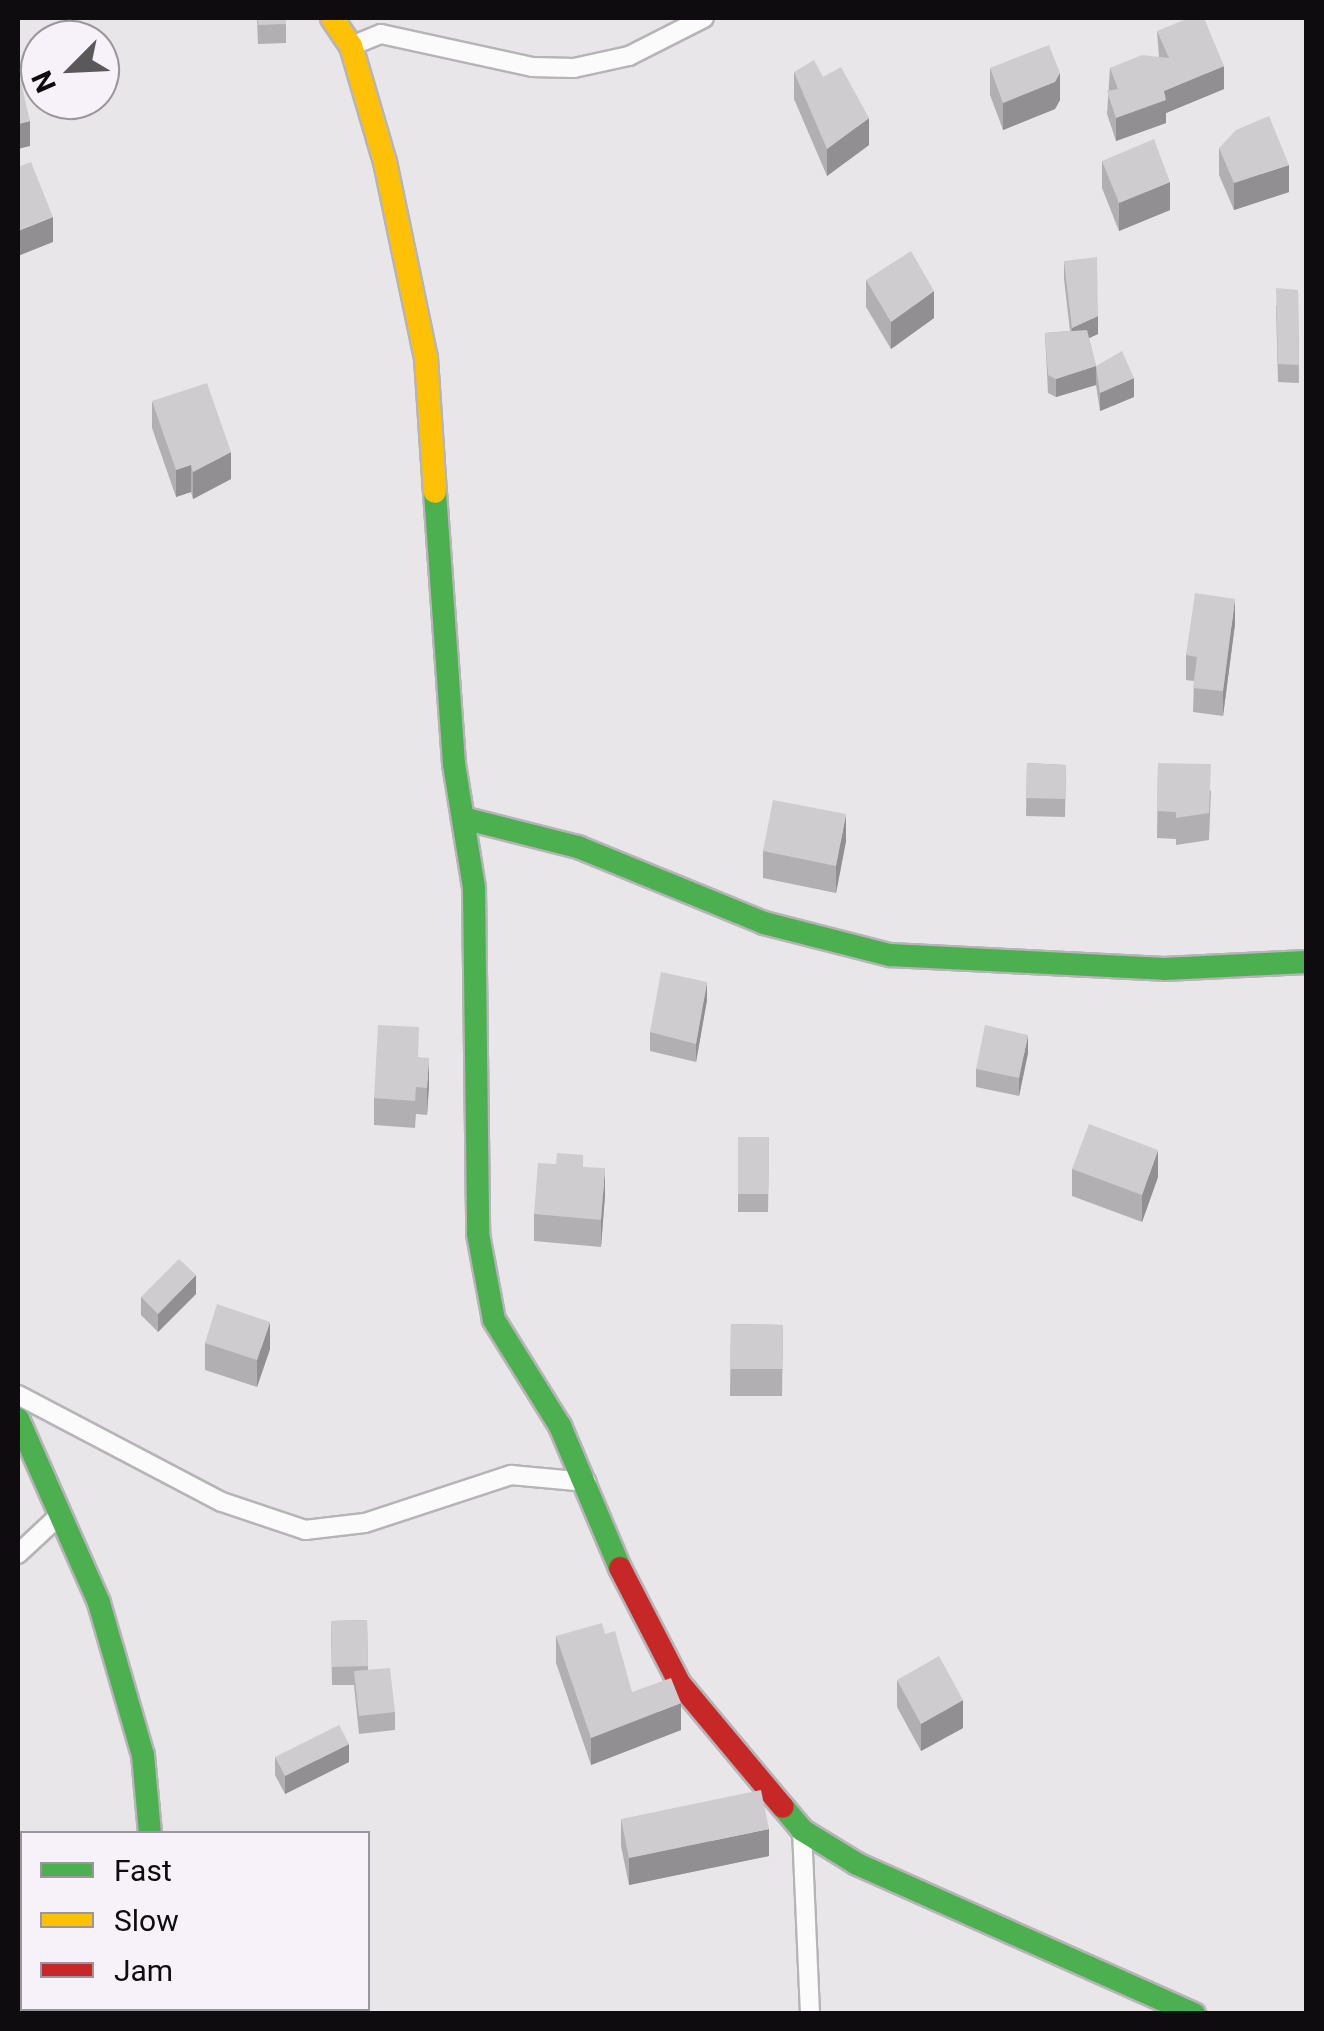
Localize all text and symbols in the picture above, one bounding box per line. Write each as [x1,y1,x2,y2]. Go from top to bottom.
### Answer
north arrow [20,20,120,120]
text: N [25,66,63,97]
legend [20,1831,370,2011]
text: Fast [114,1853,172,1888]
text: Slow [114,1903,179,1938]
text: Jam [114,1953,173,1988]

